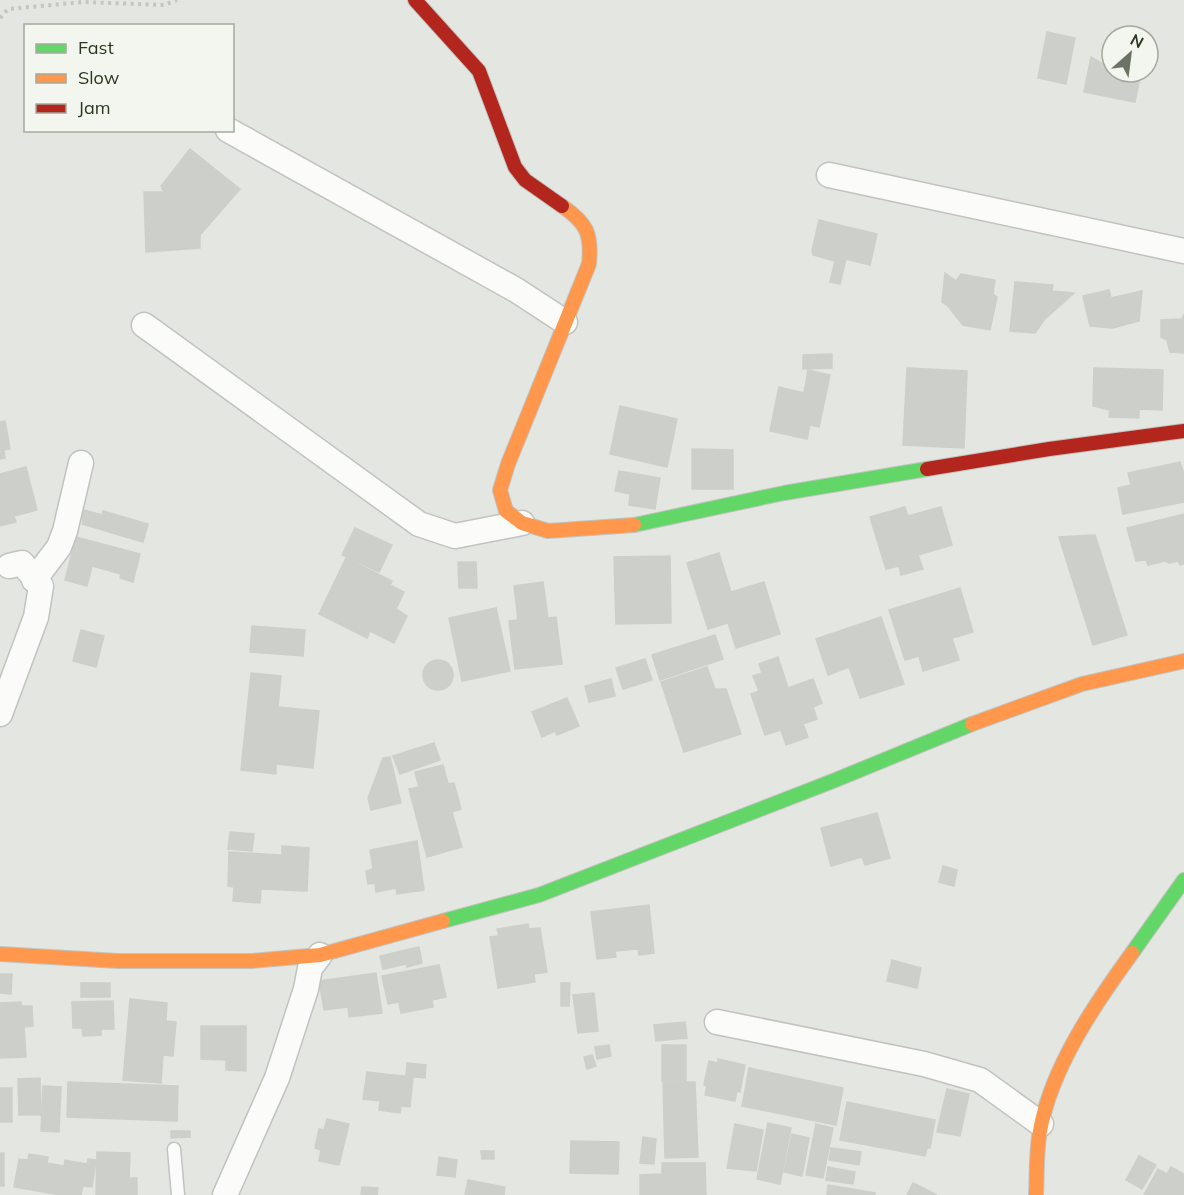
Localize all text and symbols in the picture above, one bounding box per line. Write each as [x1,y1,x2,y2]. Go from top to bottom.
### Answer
legend [24,24,234,132]
north arrow [1100,24,1160,84]
text: N [1127,29,1147,52]
text: Fast [78,36,114,59]
text: Slow [78,66,120,89]
text: Jam [78,96,111,119]

